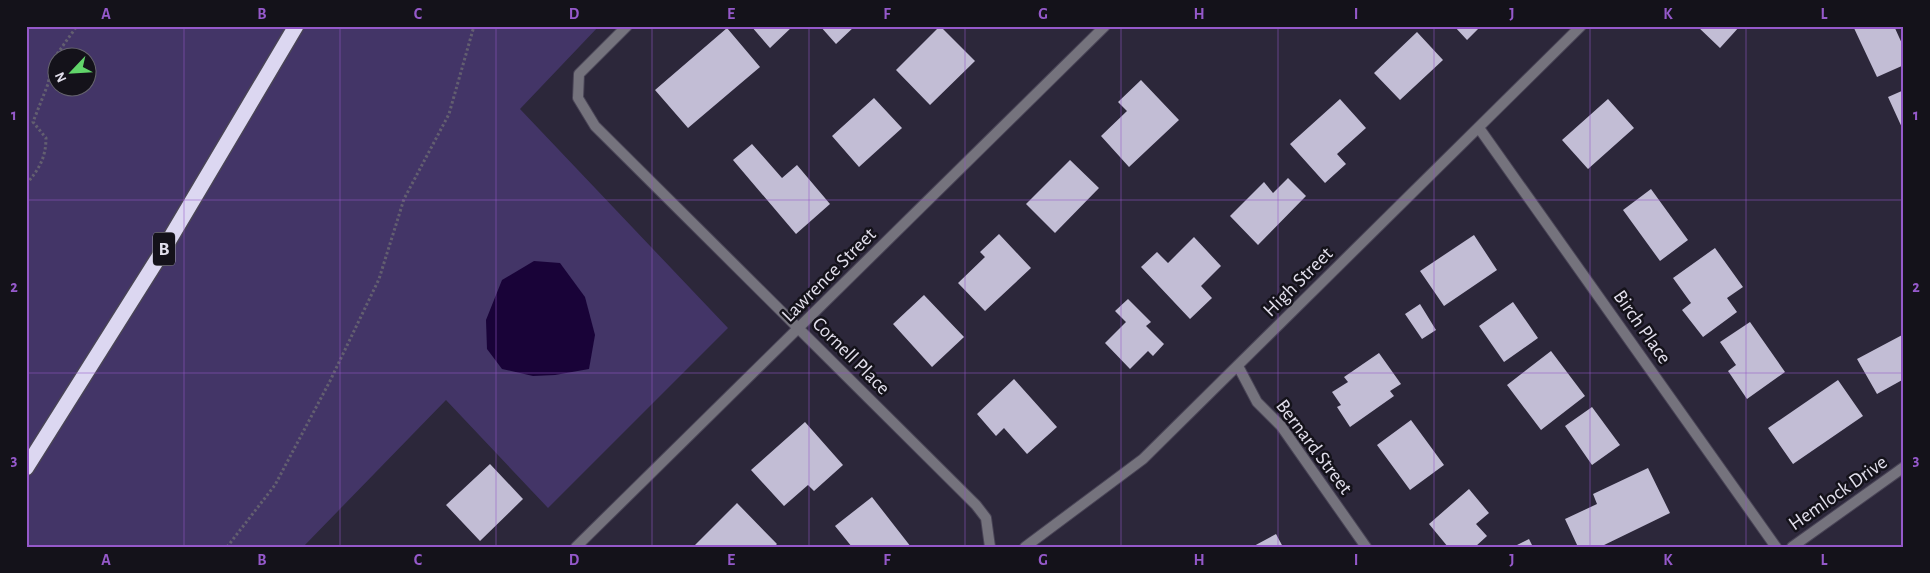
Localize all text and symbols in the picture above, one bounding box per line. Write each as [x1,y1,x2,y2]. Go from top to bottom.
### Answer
text: A [101,6,111,22]
text: B [257,6,267,22]
text: C [414,6,423,22]
text: D [569,6,580,22]
text: E [727,6,735,22]
text: F [883,6,891,22]
text: G [1038,6,1048,22]
text: H [1193,6,1205,22]
text: I [1354,6,1358,22]
text: J [1509,6,1515,22]
text: K [1663,6,1673,22]
text: L [1821,6,1828,22]
north arrow [48,48,98,98]
text: N [53,70,70,84]
text: 1 [11,107,17,123]
text: 1 [1913,107,1919,123]
street label: Lawrence Street [778,224,880,326]
road number: B [153,232,175,266]
street label: High Street [1259,243,1337,321]
text: 2 [10,279,18,295]
text: 2 [1912,279,1920,295]
street label: Birch Place [1609,286,1675,368]
street label: Cornell Place [808,313,894,399]
street label: Bernard Street [1272,396,1356,499]
text: 3 [11,452,18,468]
street label: Hemlock Drive [1785,452,1891,534]
text: 3 [1913,452,1920,468]
text: A [101,552,111,568]
text: B [257,552,267,568]
text: C [414,552,423,568]
text: D [569,552,580,568]
text: E [727,552,735,568]
text: F [883,552,891,568]
text: G [1038,552,1048,568]
text: H [1193,552,1205,568]
text: I [1354,552,1358,568]
text: J [1509,552,1515,568]
text: K [1663,552,1673,568]
text: L [1821,552,1828,568]

